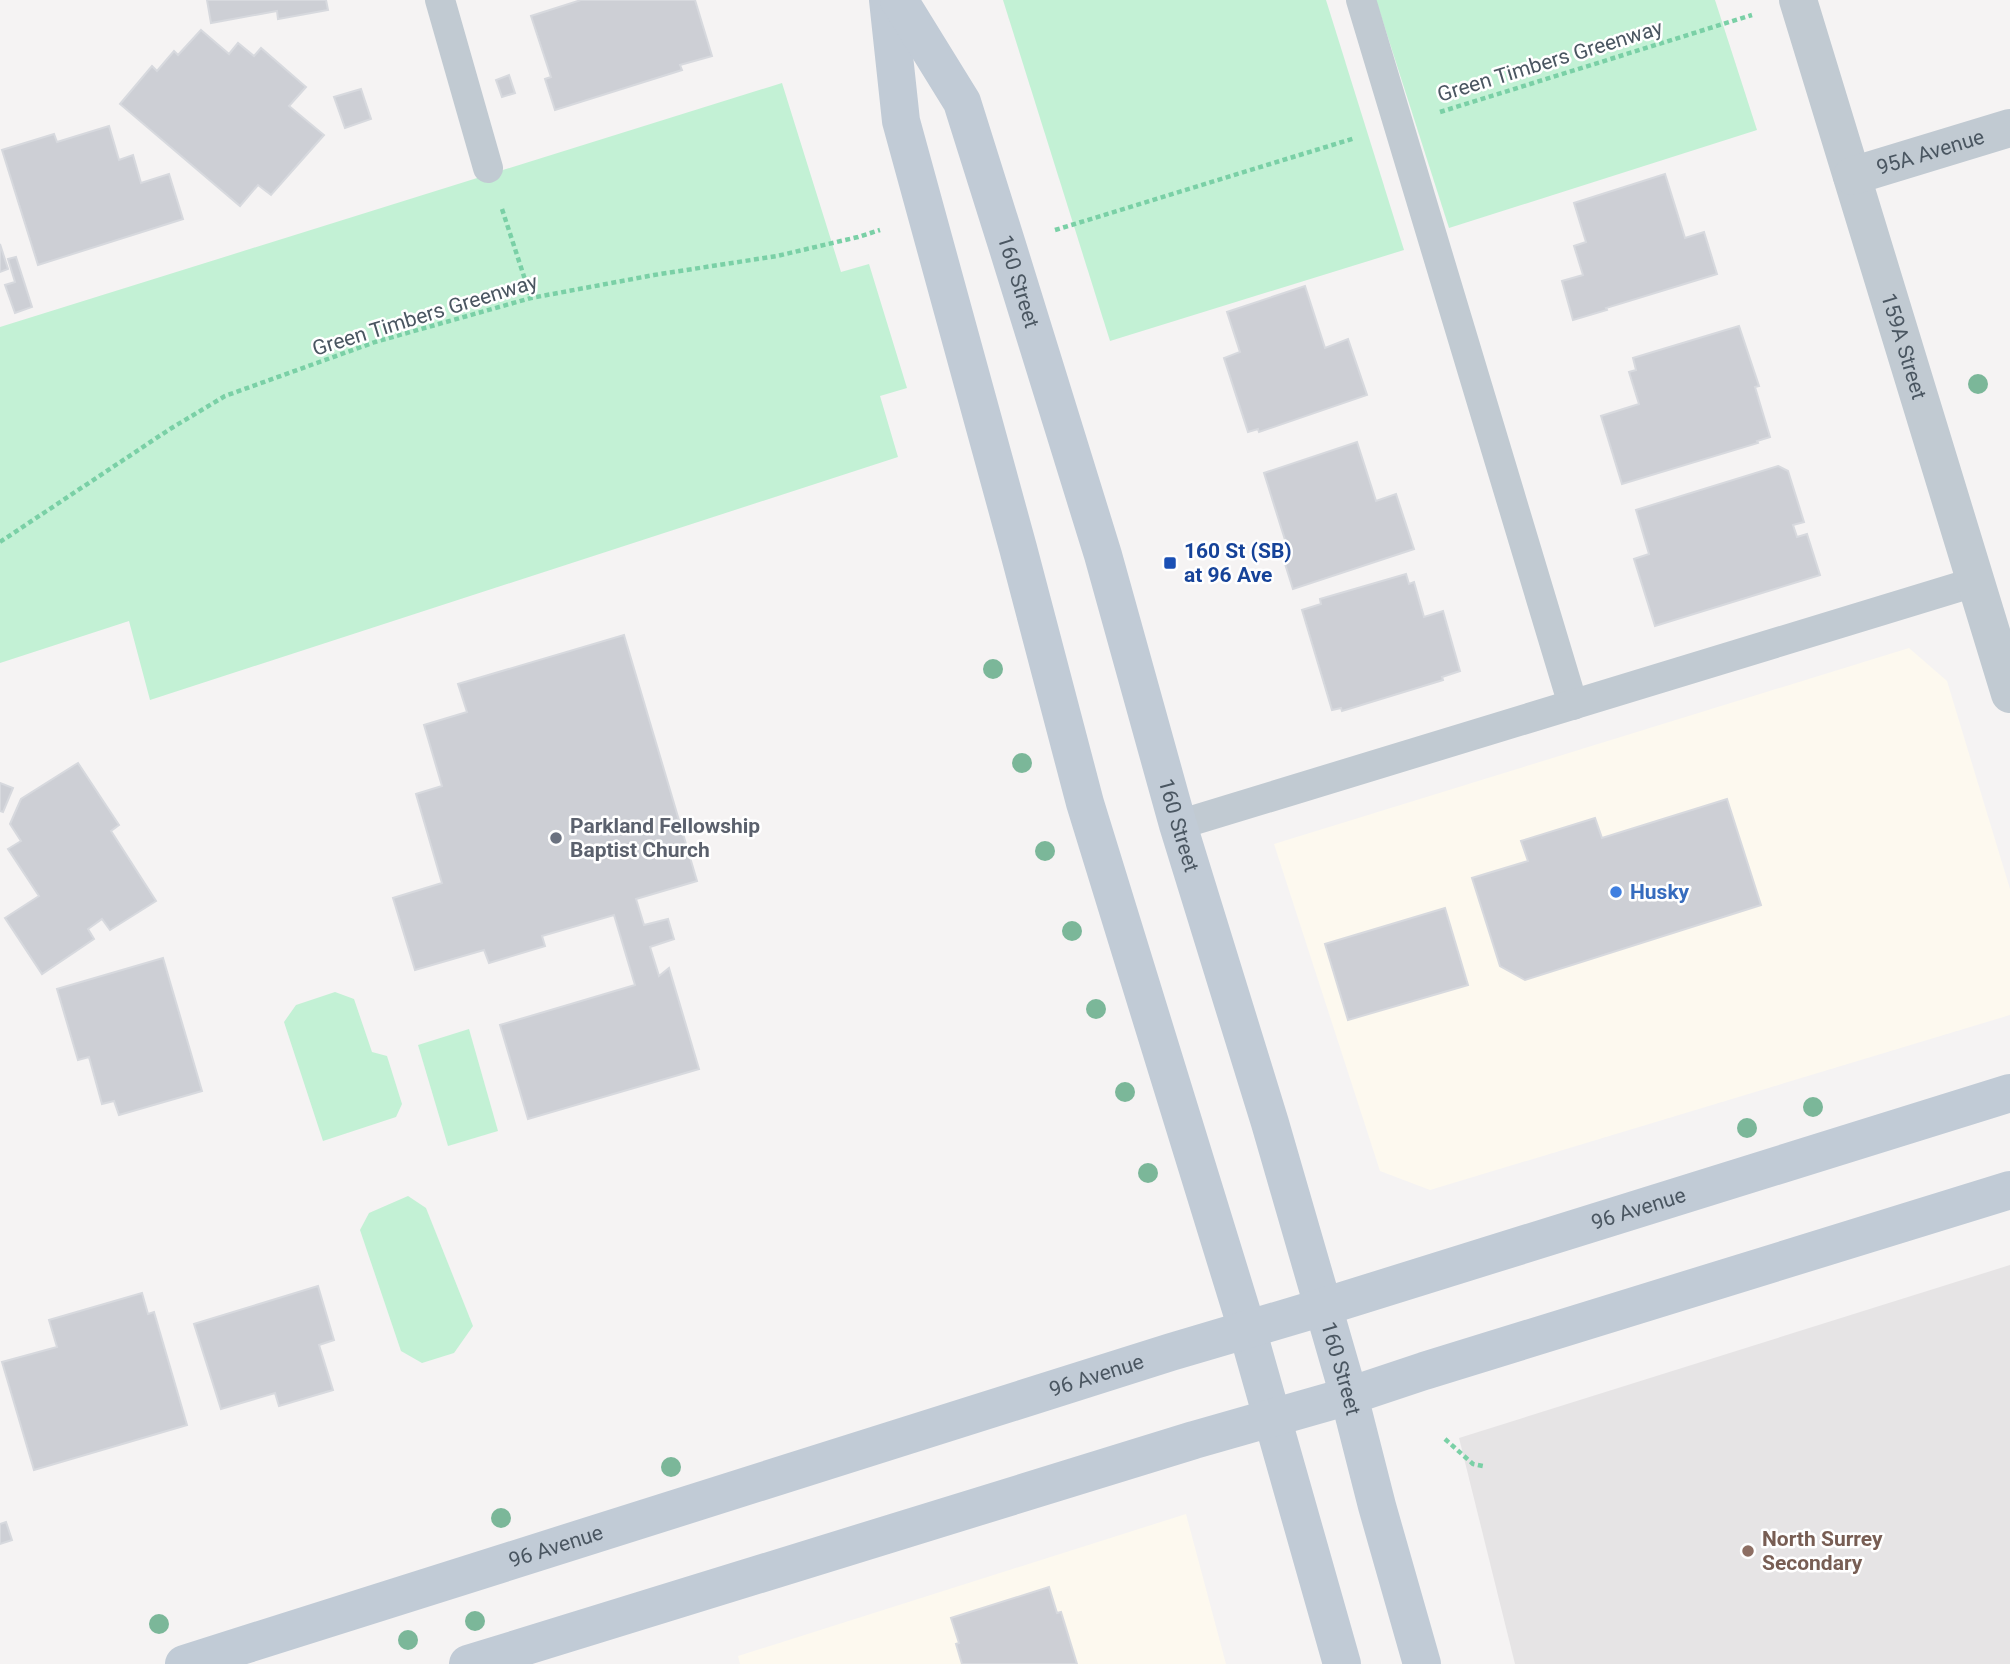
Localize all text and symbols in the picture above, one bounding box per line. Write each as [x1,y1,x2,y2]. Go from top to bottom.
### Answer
street label: Green Timbers Greenway [1435,15,1666,107]
street label: 95A Avenue [1874,125,1987,180]
street label: 160 Street [993,232,1044,331]
street label: Green Timbers Greenway [310,269,541,361]
street label: 159A Street [1876,290,1931,402]
place label: 160 St (SB) at 96 Ave [1184,539,1292,587]
marker: 160 St (SB) at 96 Ave [1162,555,1178,571]
street label: 160 Street [1154,776,1204,875]
place label: Parkland Fellowship Baptist Church [570,814,760,862]
marker: Parkland Fellowship Baptist Church [548,830,564,846]
place label: Husky [1630,880,1690,904]
marker: Husky [1608,884,1624,900]
street label: 96 Avenue [1588,1183,1689,1235]
street label: 160 Street [1316,1319,1365,1418]
street label: 96 Avenue [1046,1349,1147,1402]
street label: 96 Avenue [506,1520,606,1573]
place label: North Surrey Secondary [1762,1527,1883,1575]
marker: North Surrey Secondary [1740,1543,1756,1559]

